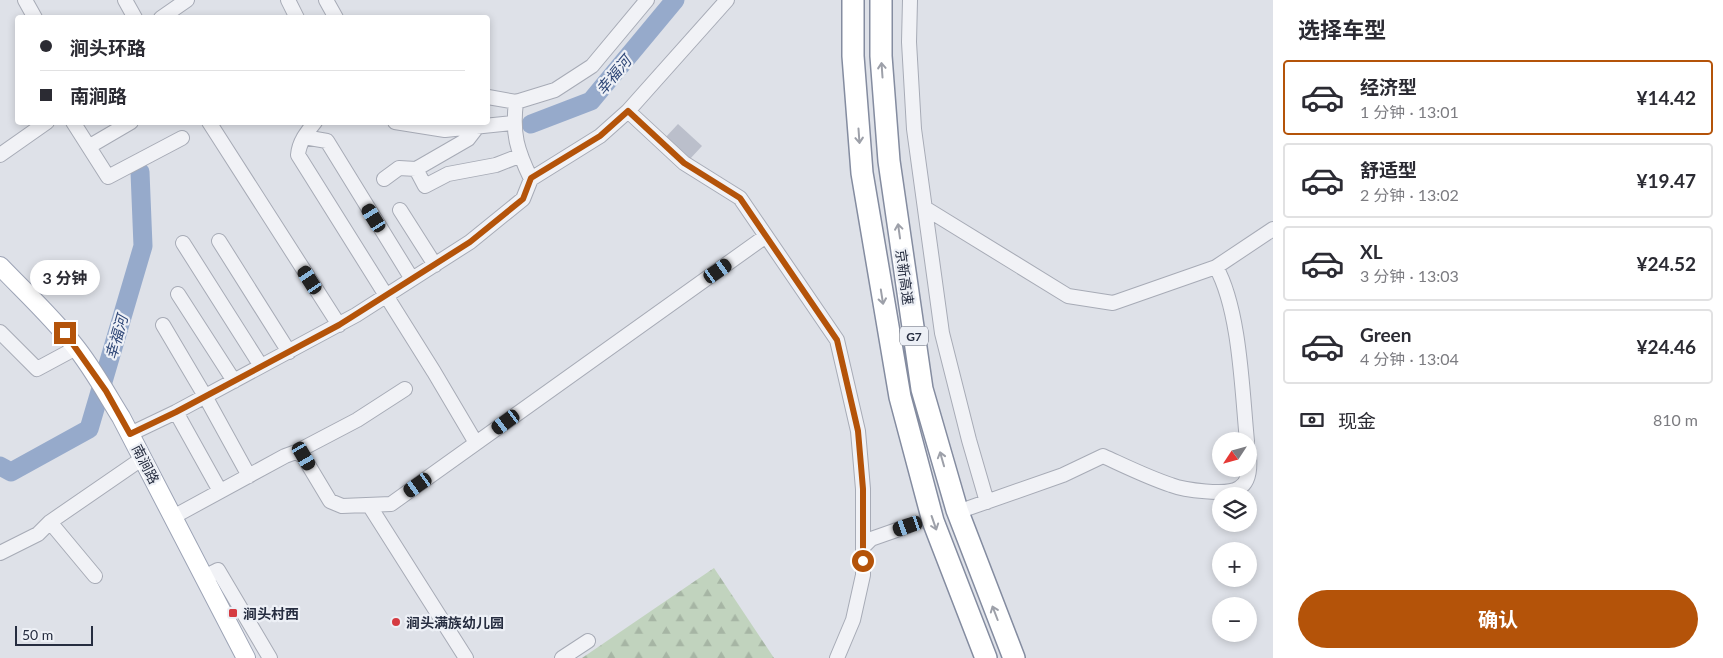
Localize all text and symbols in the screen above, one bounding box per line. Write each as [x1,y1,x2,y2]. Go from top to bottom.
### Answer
text: 选择车型 [1298,16,1386,43]
text: 涧头环路 [70,36,146,59]
water label: 幸福河 [592,50,636,98]
one-way arrow [878,62,887,78]
icon: car [1300,75,1345,120]
text: 经济型 [1360,75,1417,98]
text: 南涧路 [70,84,127,107]
text: ¥14.42 [1636,86,1696,109]
text: 1 分钟 · 13:01 [1360,102,1459,121]
one-way arrow [854,128,864,144]
icon: car [1300,158,1345,203]
text: 舒适型 [1360,158,1417,181]
text: ¥19.47 [1636,169,1696,192]
text: 2 分钟 · 13:02 [1360,185,1459,204]
car [359,201,388,235]
one-way arrow [894,224,904,240]
text: XL [1360,240,1383,263]
icon: car [1300,241,1345,286]
street label: 京新高速 [893,248,917,306]
text: ¥24.52 [1636,252,1696,275]
car [701,256,734,286]
callout: 3 分钟 [30,260,100,296]
car [295,263,324,297]
text: 3 分钟 · 13:03 [1360,266,1459,285]
text: 3 分钟 [42,268,88,287]
one-way arrow [877,288,887,304]
water label: 幸福河 [101,310,132,361]
route end [54,322,76,344]
text: Green [1360,323,1411,346]
icon: car [1300,324,1345,369]
road number: G7 [900,326,928,346]
text: ¥24.46 [1636,335,1696,358]
text: 4 分钟 · 13:04 [1360,349,1459,368]
icon: cash [1298,406,1326,434]
car [489,407,522,437]
text: 现金 [1338,409,1376,432]
text: 810 m [1653,410,1698,429]
north arrow [1212,432,1258,478]
map controls [1212,432,1257,642]
car [290,439,317,473]
street label: 南涧路 [129,441,163,487]
one-way arrow [937,452,947,468]
car [401,470,434,500]
button: layers [1212,487,1257,532]
car [891,514,924,538]
one-way arrow [930,515,939,530]
button: + [1212,542,1257,587]
route start [852,550,874,572]
button: 确认 [1298,590,1698,648]
button: − [1212,597,1257,642]
place label: 涧头村西 [243,605,299,622]
one-way arrow [990,606,999,621]
marker: 涧头村西 [227,607,239,619]
place label: 涧头满族幼儿园 [406,614,504,631]
marker: 涧头满族幼儿园 [390,616,402,628]
scale bar [15,623,92,646]
text: 50 m [22,626,53,643]

